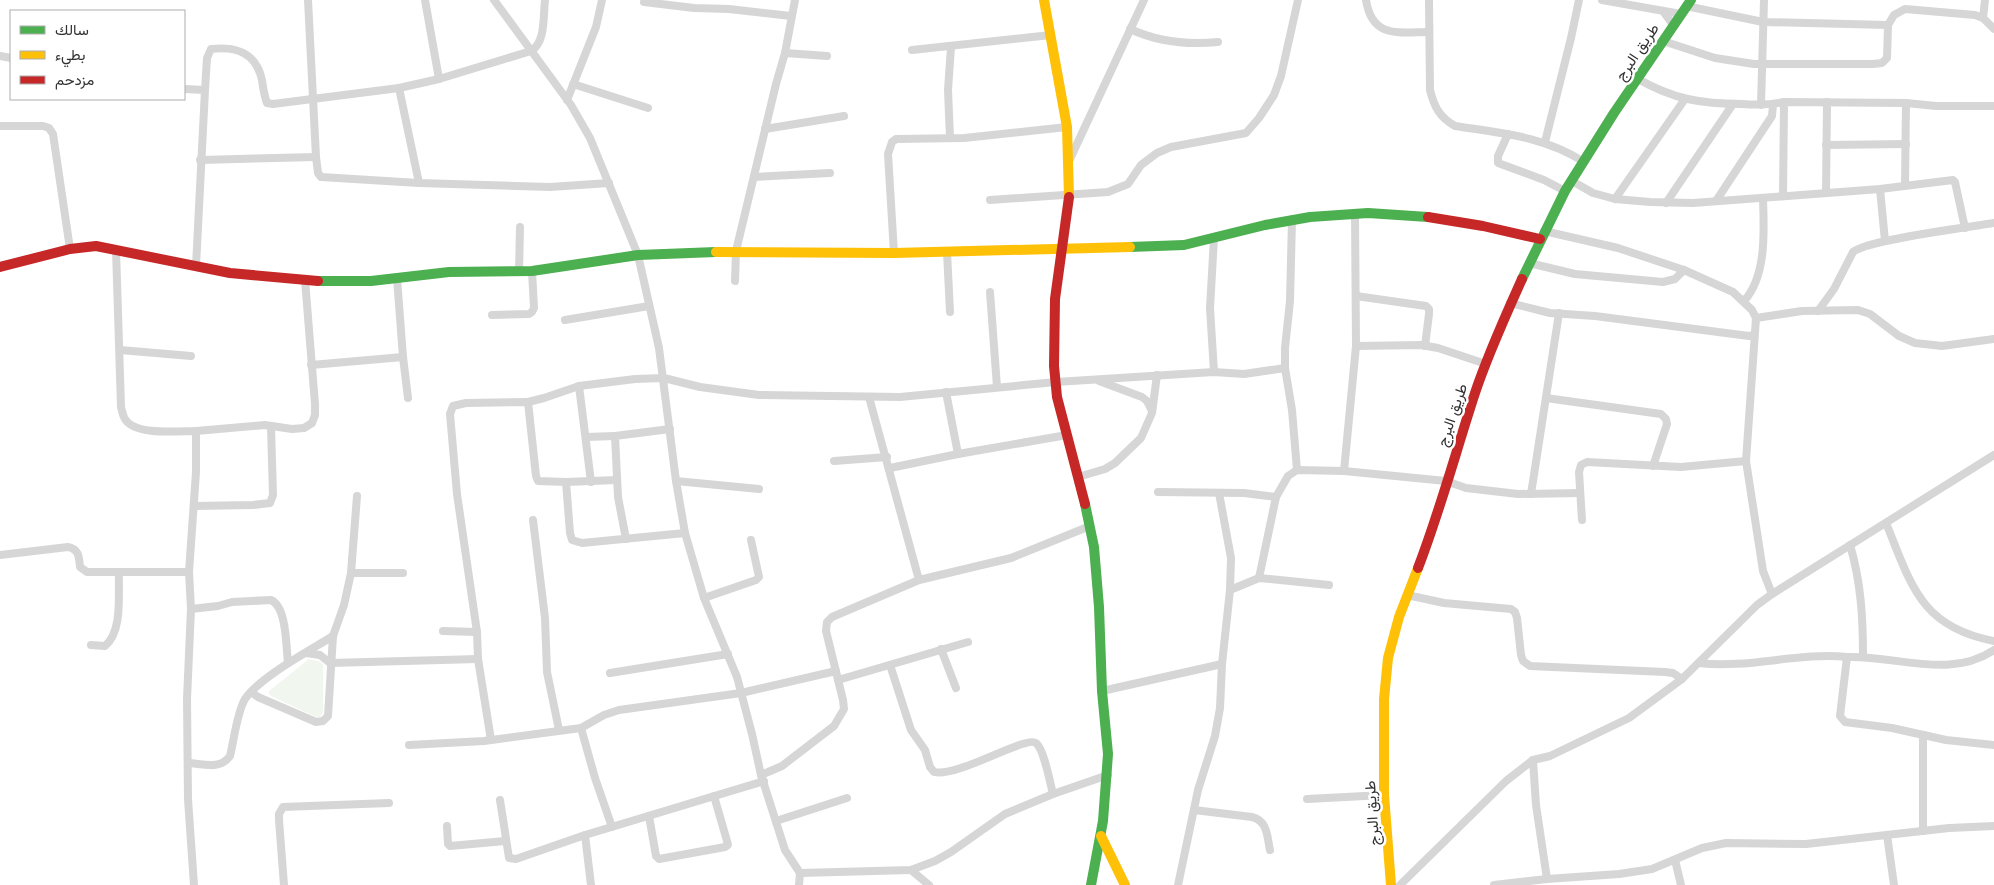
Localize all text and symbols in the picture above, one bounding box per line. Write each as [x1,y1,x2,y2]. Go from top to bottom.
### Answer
legend [10,10,185,100]
text: سالك [55,19,89,41]
street label: طريق البرج [1610,19,1664,85]
text: بطيء [55,44,85,68]
text: مزدحم [55,69,94,91]
street label: طريق البرج [1431,380,1473,449]
street label: طريق البرج [1359,780,1385,846]

